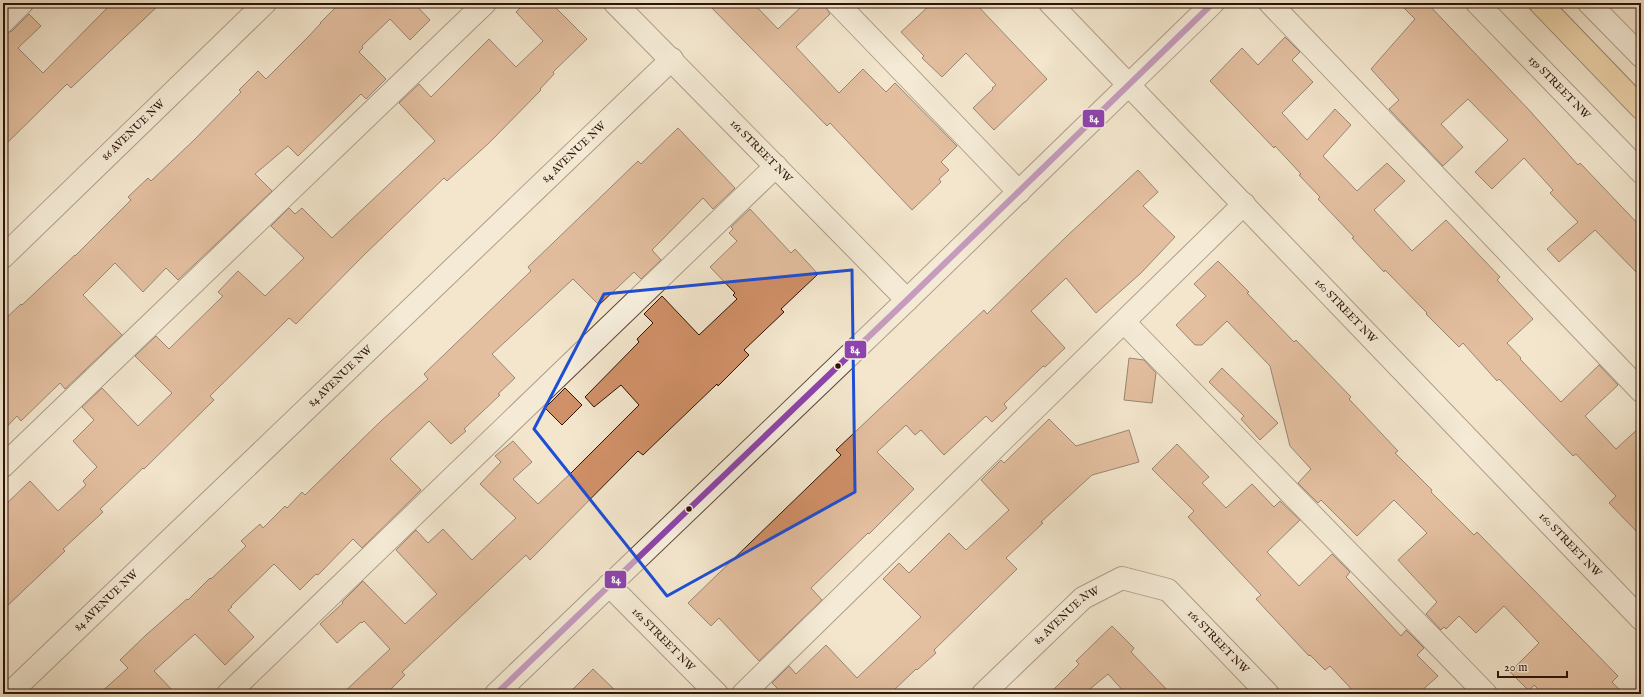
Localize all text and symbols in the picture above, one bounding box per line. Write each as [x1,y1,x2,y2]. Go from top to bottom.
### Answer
street label: 159 STREET NW [1525,53,1593,123]
street label: 86 AVENUE NW [99,96,168,164]
line badge: 84 [1082,109,1105,128]
text: 84 [1089,112,1099,126]
street label: 161 STREET NW [727,117,795,186]
street label: 84 AVENUE NW [540,118,610,186]
street label: 160 STREET NW [1311,276,1380,347]
line badge: 84 [844,340,867,359]
street label: 84 AVENUE NW [306,342,376,410]
text: 84 [850,343,860,357]
unlabelled marker [833,361,843,371]
unlabelled marker [684,504,694,514]
street label: 160 STREET NW [1536,510,1604,581]
street label: 84 AVENUE NW [72,567,142,634]
line badge: 84 [604,570,627,589]
text: 84 [611,573,621,587]
street label: 82 AVENUE NW [1031,583,1102,648]
street label: 162 STREET NW [629,605,698,675]
street label: 161 STREET NW [1184,607,1252,677]
scale bar [1498,653,1567,679]
text: 20 m [1504,660,1527,675]

